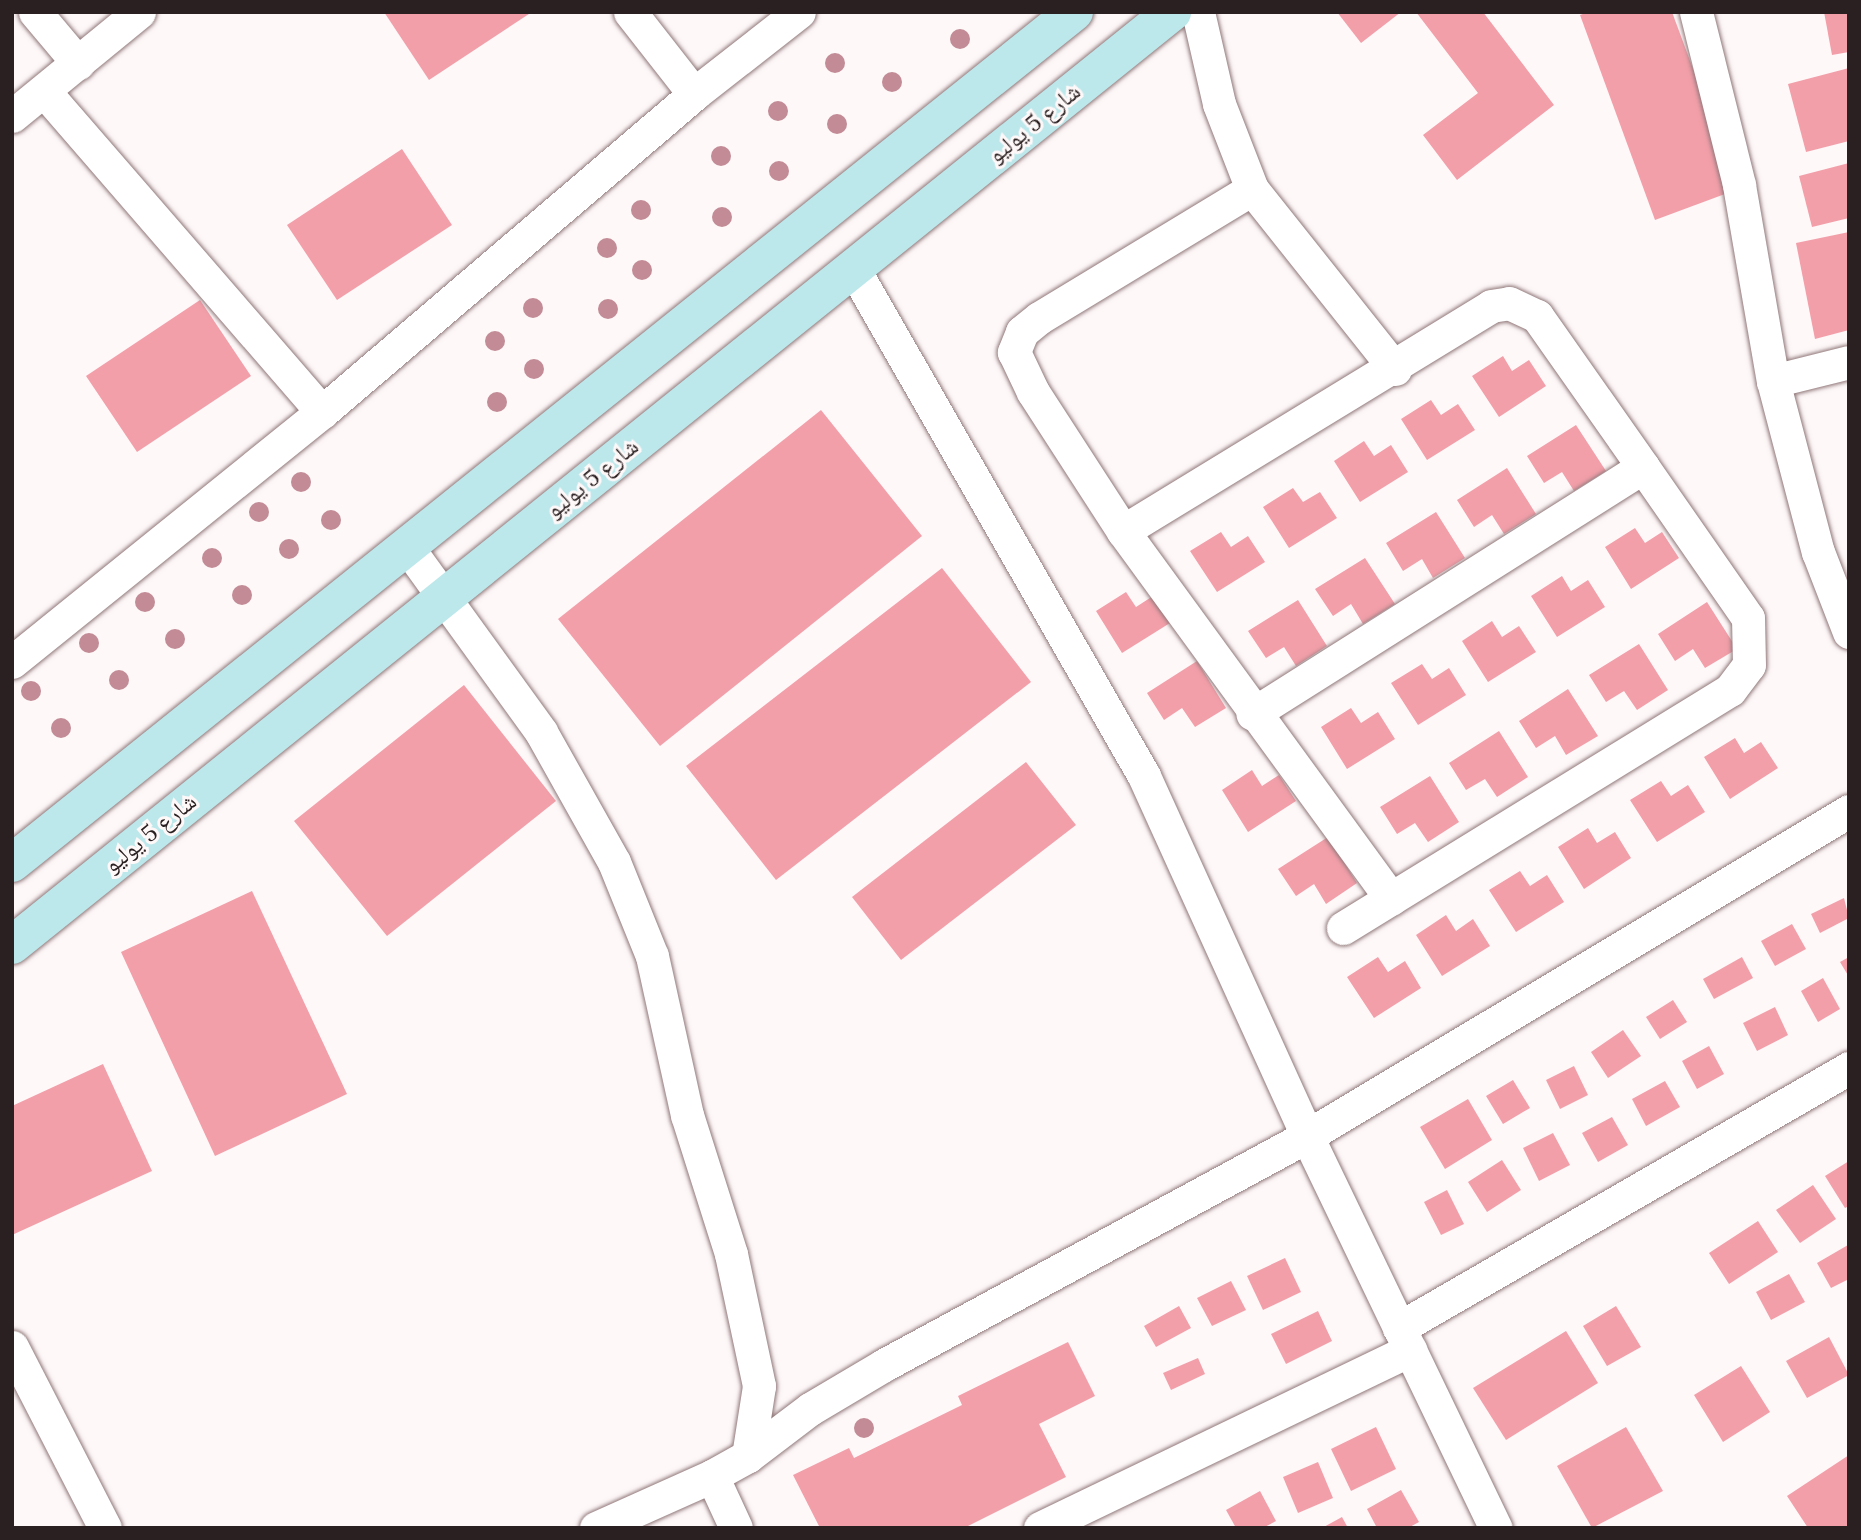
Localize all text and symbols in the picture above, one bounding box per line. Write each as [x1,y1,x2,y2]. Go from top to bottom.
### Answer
street label: شارع 5 يوليو [982,77,1086,169]
street label: شارع 5 يوليو [540,432,644,524]
street label: شارع 5 يوليو [98,787,202,879]

